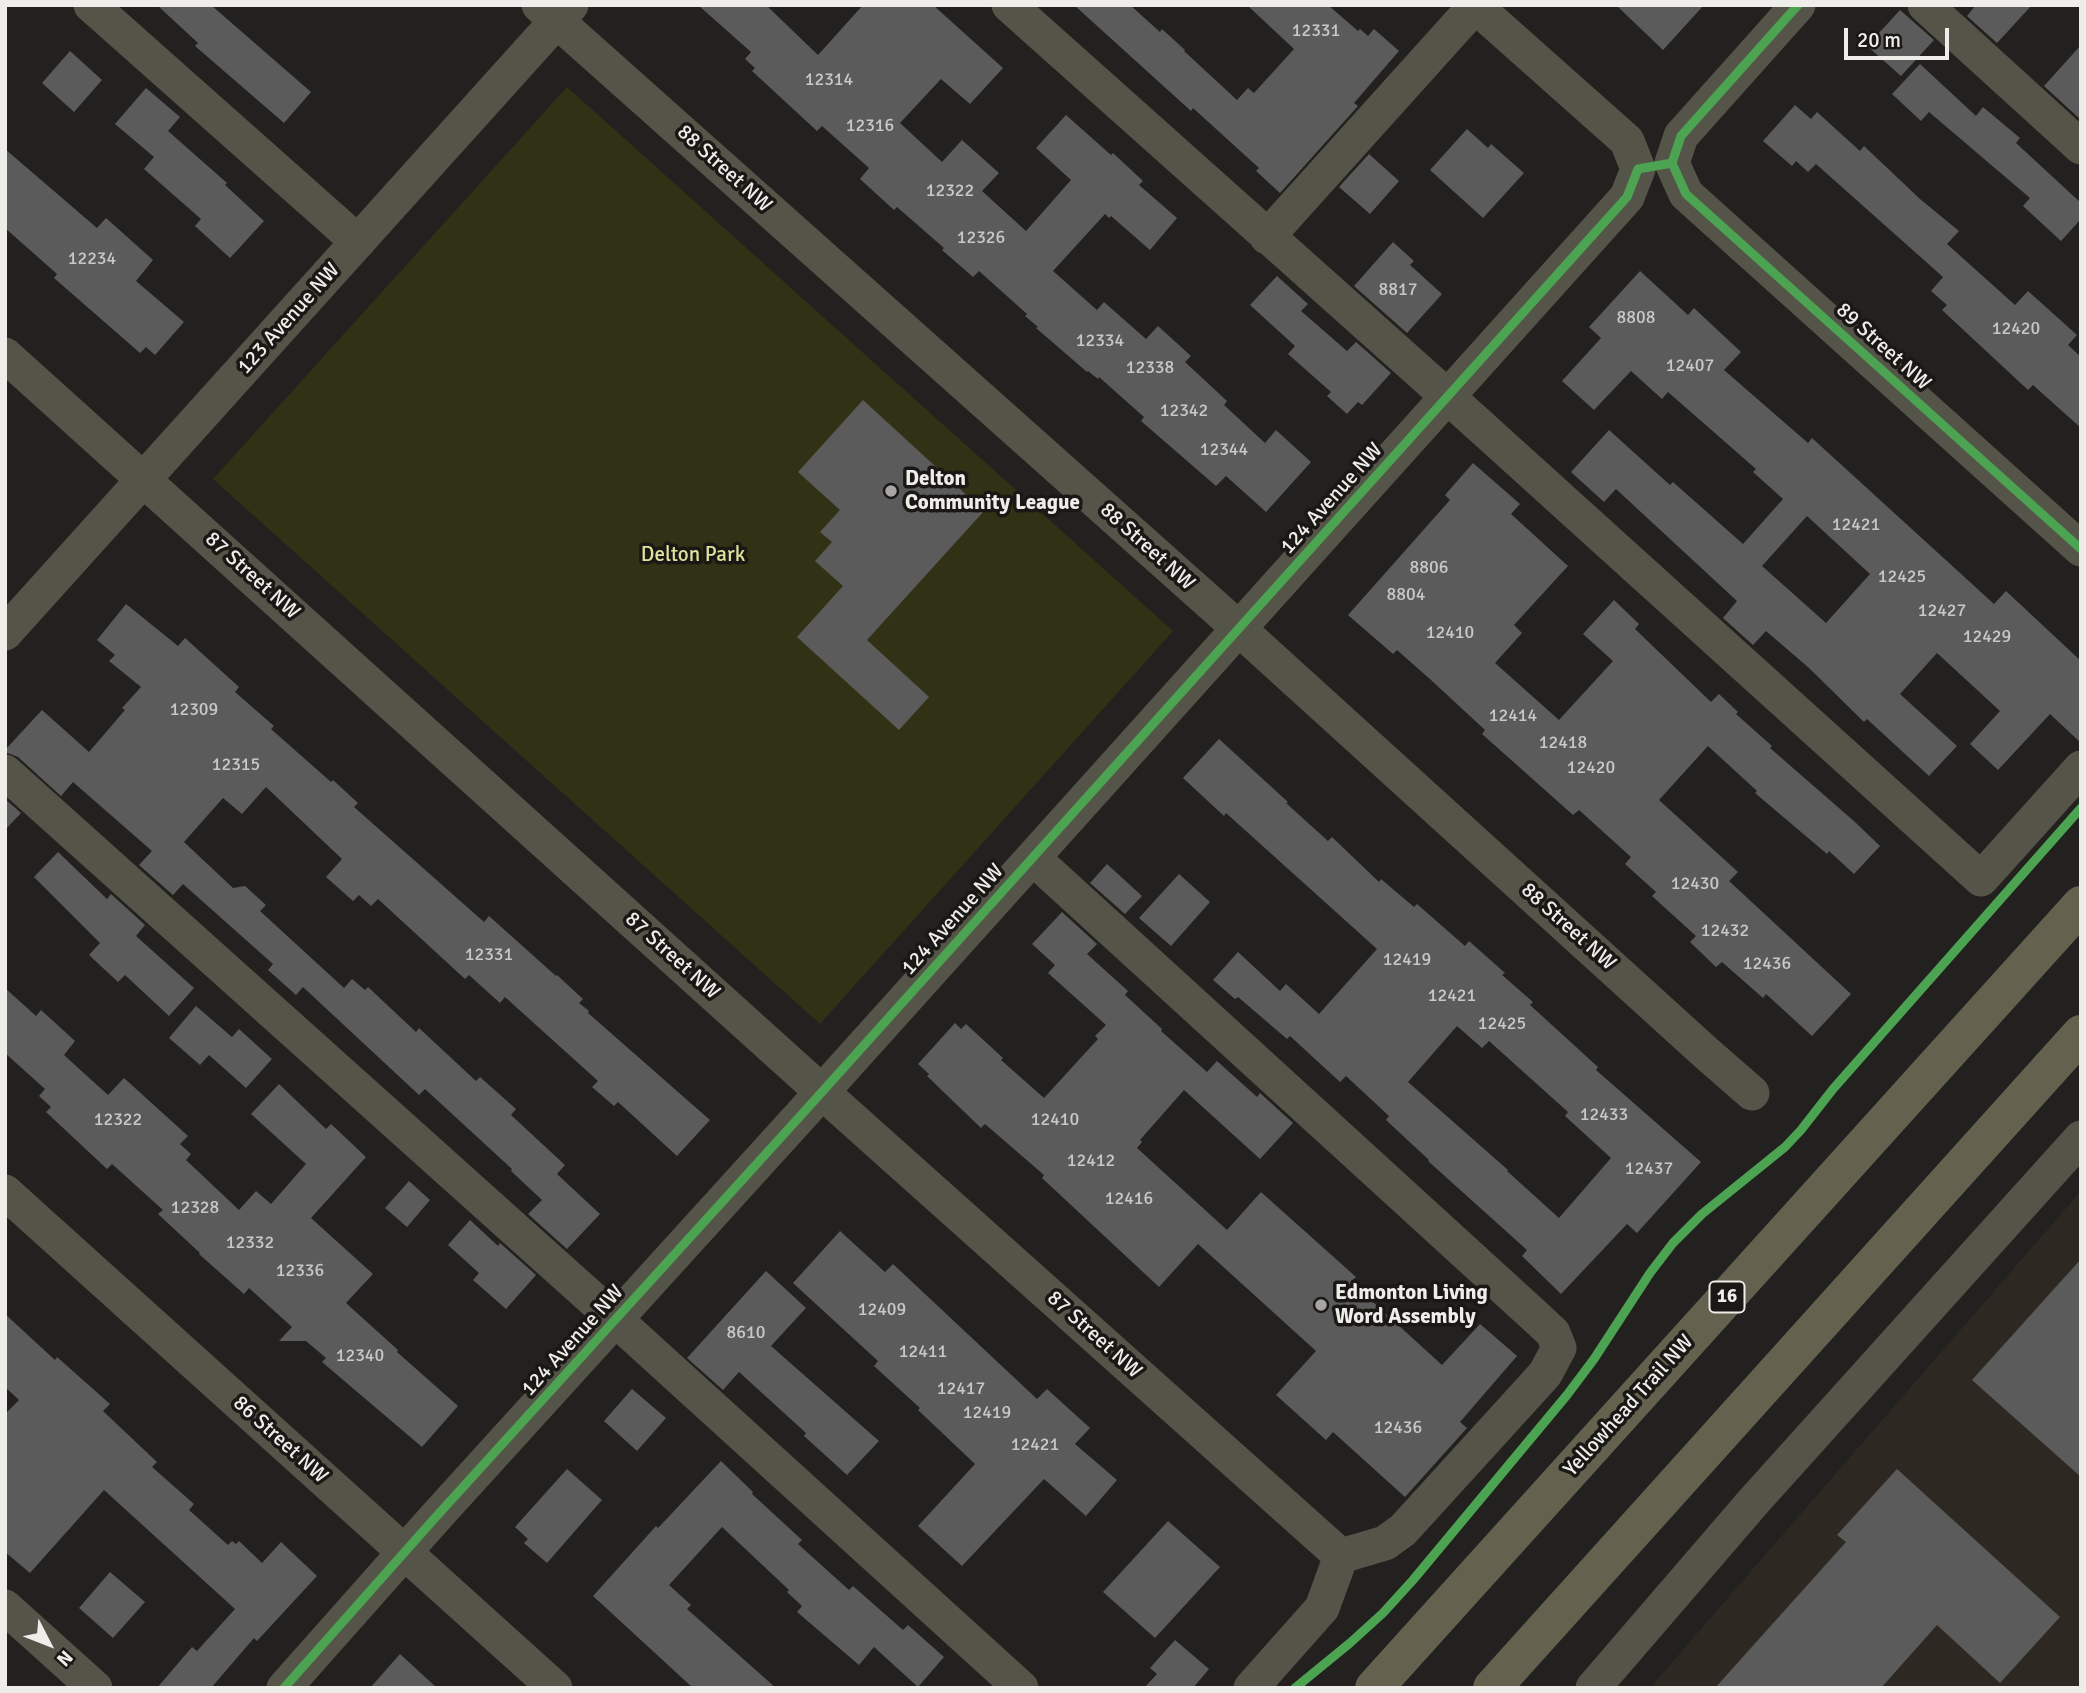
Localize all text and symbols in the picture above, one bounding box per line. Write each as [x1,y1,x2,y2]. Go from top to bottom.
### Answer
scale bar [1848,14,1953,58]
house number: 12331 [1292,20,1340,42]
text: 20 m [1857,27,1901,53]
house number: 12314 [805,69,853,91]
house number: 12316 [846,115,894,137]
street label: 88 Street NW [671,120,777,218]
house number: 12322 [926,180,974,202]
house number: 12326 [957,227,1005,249]
house number: 12234 [68,248,116,270]
street label: 123 Avenue NW [232,258,346,380]
house number: 8817 [1379,279,1417,301]
street label: 89 Street NW [1830,298,1936,396]
house number: 8808 [1617,307,1655,329]
house number: 12420 [1992,318,2040,340]
house number: 12334 [1076,330,1124,352]
house number: 12407 [1666,355,1714,377]
house number: 12338 [1126,357,1174,379]
house number: 12342 [1160,400,1208,422]
street label: 124 Avenue NW [1275,438,1389,560]
house number: 12344 [1200,439,1248,461]
place label: Delton Community League [905,466,1080,516]
marker: Delton Community League [883,483,899,499]
street label: 88 Street NW [1094,498,1200,596]
house number: 12421 [1832,514,1880,536]
street label: 87 Street NW [199,527,305,625]
park label: Delton Park [641,542,745,568]
house number: 8806 [1410,557,1448,579]
house number: 12425 [1878,566,1926,588]
house number: 8804 [1387,584,1425,606]
house number: 12427 [1918,600,1966,622]
house number: 12410 [1426,622,1474,644]
house number: 12429 [1963,626,2011,648]
house number: 12309 [170,699,218,721]
house number: 12414 [1489,705,1537,727]
house number: 12418 [1539,732,1587,754]
house number: 12315 [212,754,260,776]
house number: 12420 [1567,757,1615,779]
street label: 124 Avenue NW [896,859,1010,981]
house number: 12430 [1671,873,1719,895]
street label: 88 Street NW [1515,878,1621,976]
street label: 87 Street NW [619,907,725,1005]
house number: 12432 [1701,920,1749,942]
house number: 12331 [465,944,513,966]
house number: 12419 [1383,949,1431,971]
house number: 12436 [1743,953,1791,975]
house number: 12421 [1428,985,1476,1007]
house number: 12425 [1478,1013,1526,1035]
house number: 12433 [1580,1104,1628,1126]
house number: 12322 [94,1109,142,1131]
house number: 12410 [1031,1109,1079,1131]
house number: 12412 [1067,1150,1115,1172]
house number: 12437 [1625,1158,1673,1180]
house number: 12416 [1105,1188,1153,1210]
house number: 12328 [171,1197,219,1219]
house number: 12332 [226,1232,274,1254]
house number: 12336 [276,1260,324,1282]
street label: 124 Avenue NW [516,1280,630,1402]
place label: Edmonton Living Word Assembly [1335,1280,1488,1330]
road number: 16 [1710,1282,1744,1312]
street label: 87 Street NW [1041,1286,1147,1384]
marker: Edmonton Living Word Assembly [1313,1297,1329,1313]
house number: 12409 [858,1299,906,1321]
house number: 8610 [727,1322,765,1344]
street label: Yellowhead Trail NW [1559,1330,1699,1482]
house number: 12411 [899,1341,947,1363]
house number: 12340 [336,1345,384,1367]
house number: 12417 [937,1378,985,1400]
street label: 86 Street NW [227,1391,333,1489]
house number: 12419 [963,1402,1011,1424]
house number: 12436 [1374,1417,1422,1439]
house number: 12421 [1011,1434,1059,1456]
north arrow [14,1609,84,1679]
text: N [51,1645,78,1671]

